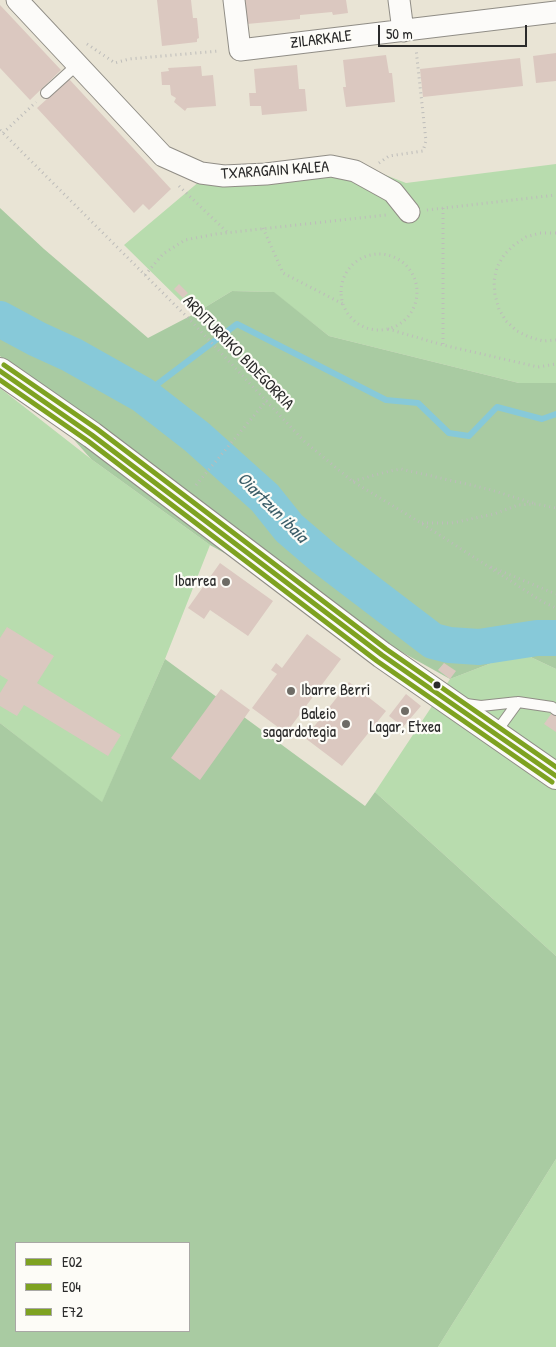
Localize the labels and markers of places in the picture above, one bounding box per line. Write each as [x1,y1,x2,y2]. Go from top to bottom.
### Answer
place label: Ibarrea [174,572,216,592]
marker: Ibarrea [220,576,232,588]
unlabelled marker [432,680,442,690]
place label: Ibarre Berri [301,681,370,701]
marker: Ibarre Berri [285,685,297,697]
place label: Baleio sagardotegia [262,705,336,743]
marker: Lagar, Etxea [399,705,411,717]
marker: Baleio sagardotegia [340,718,352,730]
place label: Lagar, Etxea [369,718,441,738]

